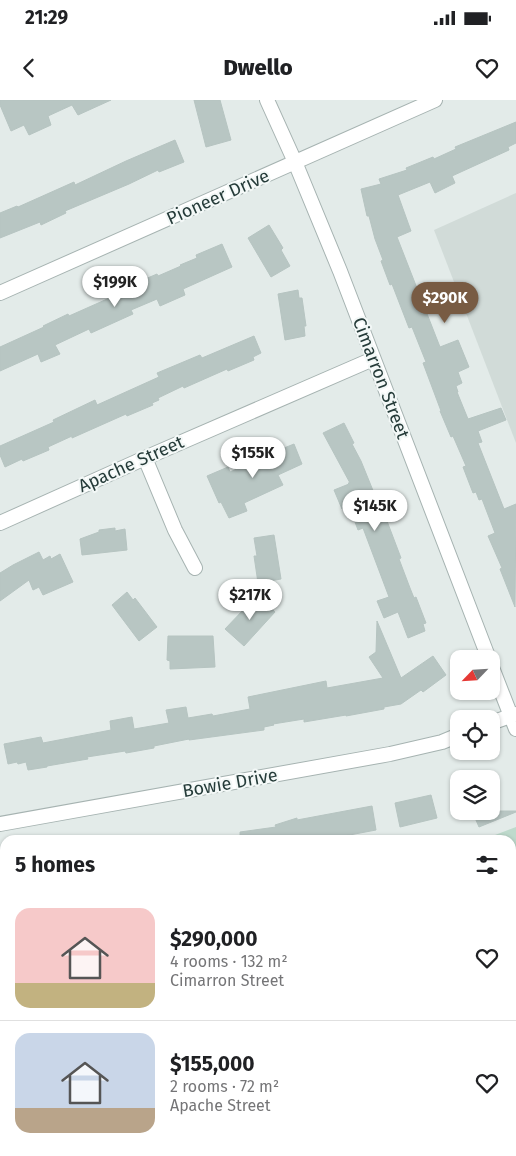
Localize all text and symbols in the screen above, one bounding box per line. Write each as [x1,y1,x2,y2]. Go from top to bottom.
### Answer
text: 21:29 [25,6,68,29]
icon: back [15,54,43,82]
text: Dwello [223,54,293,81]
icon: heart [473,54,501,82]
street label: Pioneer Drive [163,165,273,229]
pin: $199K [80,266,150,308]
text: $199K [93,272,137,291]
pin: $290K [410,282,480,324]
text: $290K [422,288,468,307]
street label: Cimarron Street [348,314,414,442]
street label: Apache Street [75,431,188,497]
pin: $155K [218,436,288,479]
text: $155K [232,443,274,462]
pin: $145K [340,490,410,532]
text: $145K [353,496,397,515]
pin: $217K [215,578,285,621]
text: $217K [229,585,271,604]
north arrow [450,650,500,700]
map controls [450,650,500,820]
button: locate [450,710,500,760]
street label: Bowie Drive [181,764,279,802]
button: layers [450,770,500,820]
icon: filters [473,851,501,879]
text: 5 homes [15,852,95,878]
text: $290,000 [170,926,258,952]
icon: home [55,928,115,988]
icon: heart [473,944,501,972]
text: 4 rooms · 132 m² [170,952,288,971]
text: Cimarron Street [170,971,284,990]
text: $155,000 [170,1051,255,1077]
icon: home [55,1053,115,1113]
icon: heart [473,1069,501,1097]
text: 2 rooms · 72 m² [170,1077,279,1096]
text: Apache Street [170,1096,271,1115]

